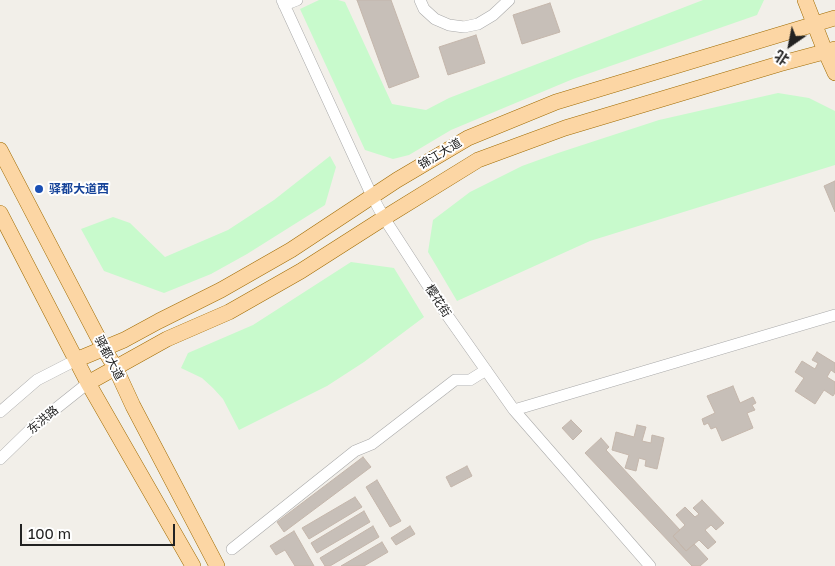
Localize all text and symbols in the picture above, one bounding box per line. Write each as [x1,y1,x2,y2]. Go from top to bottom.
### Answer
north arrow [765,20,815,70]
text: 北 [771,47,792,69]
street label: 锦江大道 [416,135,464,173]
place label: 驿都大道西 [49,182,109,196]
marker: 驿都大道西 [33,183,45,195]
street label: 樱花街 [422,282,454,320]
street label: 驿都大道 [91,333,127,383]
street label: 东洪路 [25,403,61,437]
scale bar [22,514,178,546]
text: 100 m [28,524,71,542]

